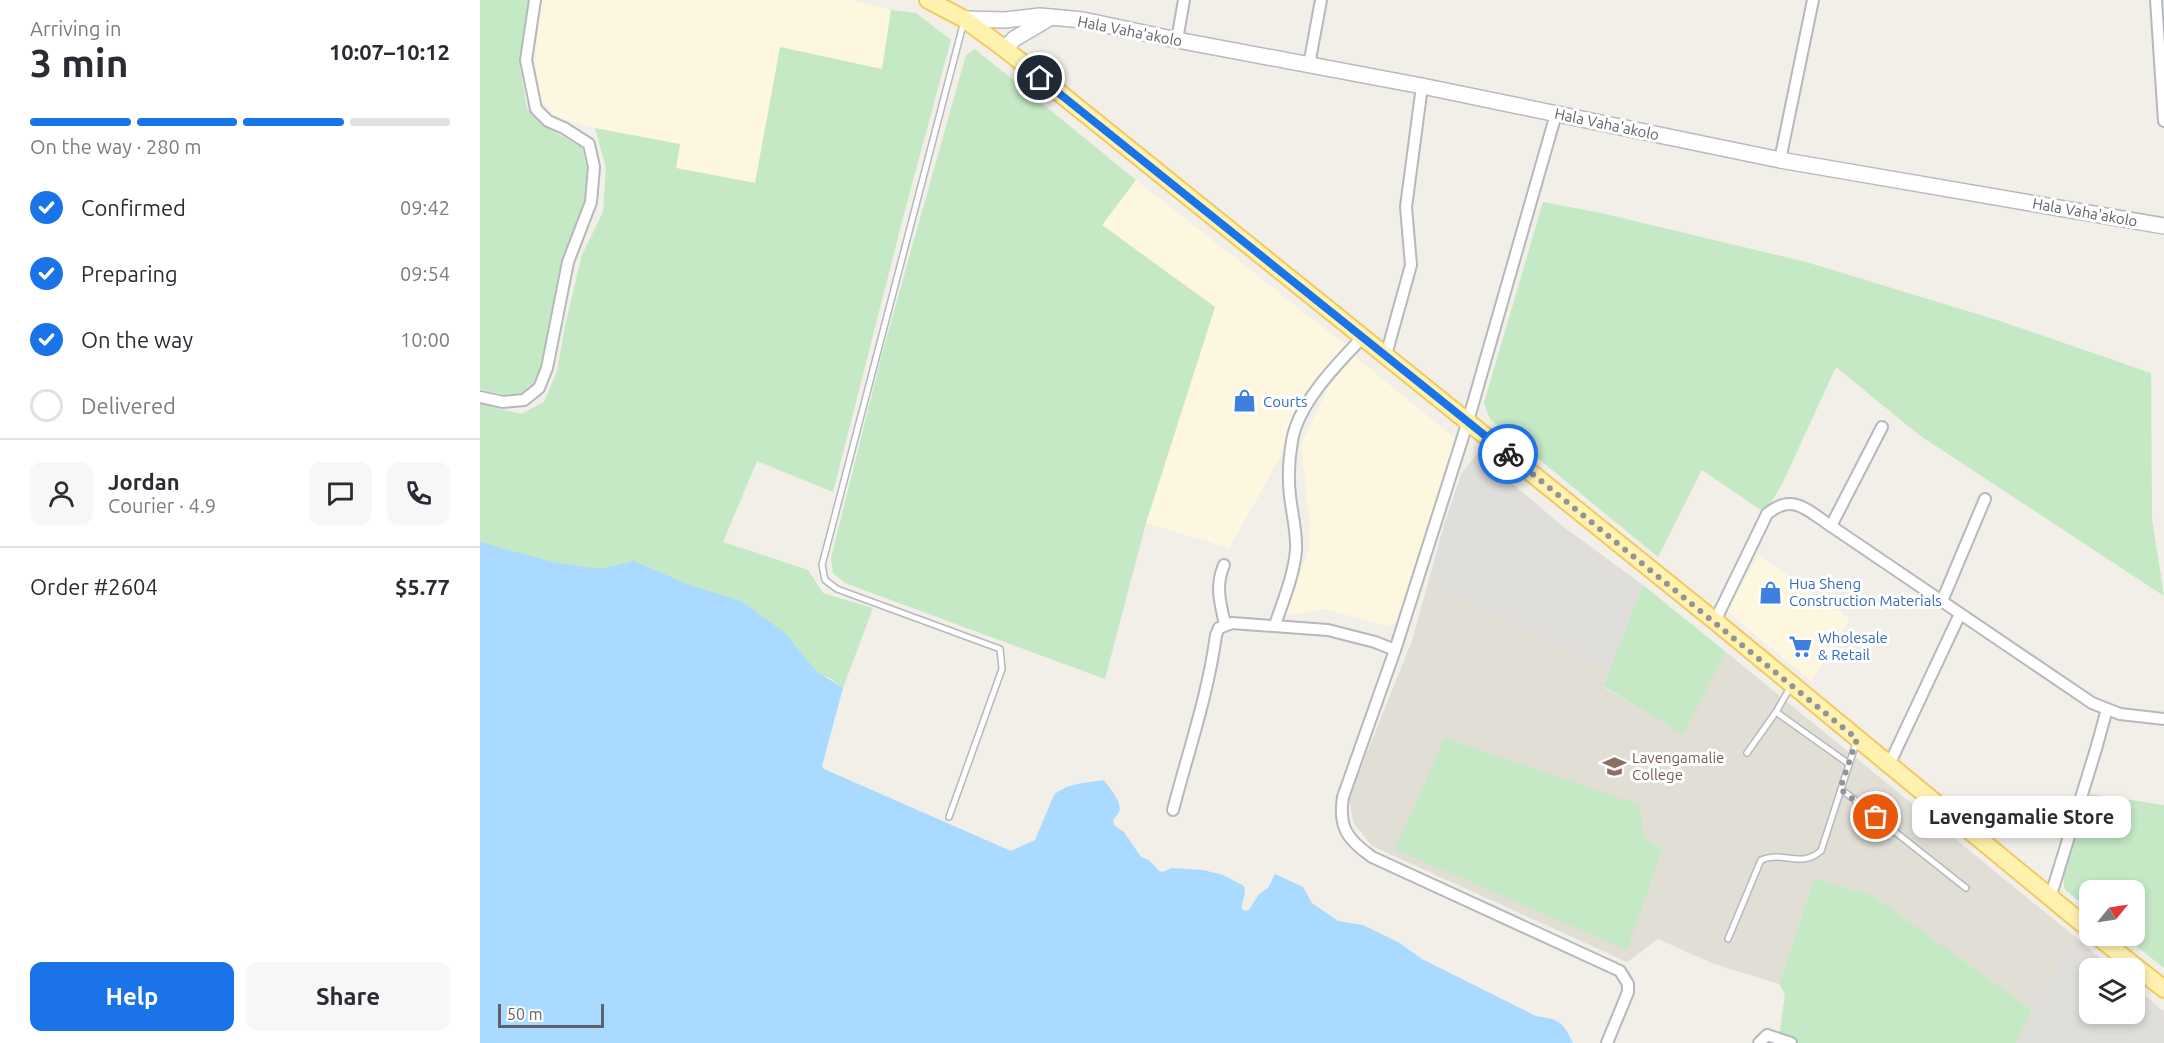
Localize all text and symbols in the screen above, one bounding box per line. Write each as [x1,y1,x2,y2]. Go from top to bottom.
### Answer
street label: Hala Vaha'akolo [1076,13,1184,49]
text: Arriving in [30,17,121,40]
text: 10:07–10:12 [329,39,450,64]
text: 3 min [30,41,129,84]
pin [1014,52,1065,103]
icon: home [1023,61,1056,94]
street label: Hala Vaha'akolo [1553,105,1661,143]
text: On the way · 280 m [30,135,202,158]
icon: check [30,191,63,224]
street label: Hala Vaha'akolo [2031,194,2139,230]
text: Confirmed [81,195,186,220]
text: 09:42 [400,196,450,219]
icon: check [30,257,63,290]
text: Preparing [81,261,178,286]
text: 09:54 [400,262,450,285]
icon: check [30,323,63,356]
text: On the way [81,327,193,352]
text: 10:00 [400,328,450,351]
shop icon: Courts [1232,388,1258,414]
text: Delivered [81,393,176,418]
place label: Courts [1263,393,1308,410]
courier [1478,424,1538,484]
icon: bike [1492,438,1525,471]
button: person [30,462,93,525]
button: chat [309,462,372,525]
button: phone [387,462,450,525]
text: Jordan [108,469,180,494]
text: Courier · 4.9 [108,494,216,517]
text: Order #2604 [30,574,158,599]
text: $5.77 [395,574,450,599]
place label: Hua Sheng Construction Materials [1789,575,1942,609]
shop icon: Hua Sheng Construction Materials [1758,579,1784,605]
place label: Wholesale & Retail [1818,629,1888,663]
supermarket icon: Wholesale & Retail [1787,633,1813,659]
place label: Lavengamalie College [1632,749,1724,783]
school or university icon: Lavengamalie College [1601,753,1627,779]
pin [1850,791,1901,842]
callout: Lavengamalie Store [1912,796,2131,838]
icon: bag [1859,800,1892,833]
text: Lavengamalie Store [1929,805,2114,828]
north arrow [2079,880,2145,946]
map controls [2079,880,2145,1024]
button: layers [2079,958,2145,1024]
button: Help [30,962,234,1031]
button: Share [246,962,450,1031]
scale bar [498,1001,604,1028]
text: 50 m [507,1005,543,1023]

